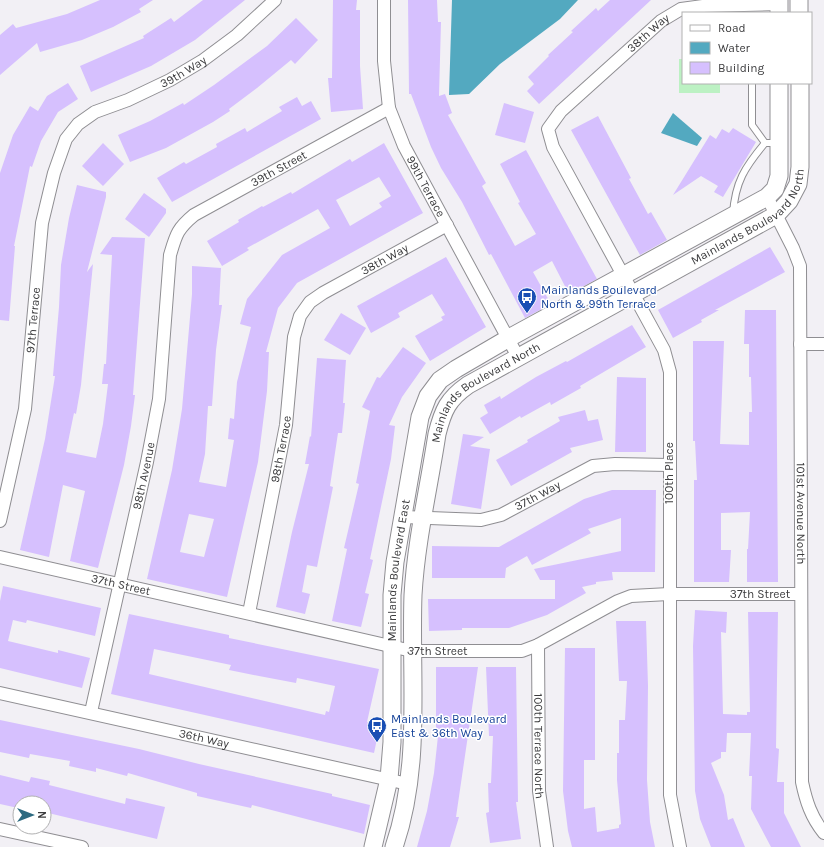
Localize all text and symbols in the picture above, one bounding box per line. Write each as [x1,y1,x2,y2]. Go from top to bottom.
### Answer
street label: 38th Way [624,11,672,55]
legend [682,12,812,84]
text: Road [718,21,746,35]
text: Water [718,41,751,55]
street label: 39th Way [158,53,210,91]
text: Building [718,61,765,75]
street label: 39th Street [248,147,309,190]
street label: 99th Terrace [404,153,448,219]
street label: Mainlands Boulevard North [688,168,807,268]
street label: 38th Way [359,241,411,278]
place label: Mainlands Boulevard North & 99th Terrace [541,283,657,311]
bus stop icon: Mainlands Boulevard North & 99th Terrace [516,286,538,314]
street label: 97th Terrace [23,287,43,354]
street label: Mainlands Boulevard North [429,340,543,444]
street label: 98th Terrace [268,415,294,484]
street label: 98th Avenue [130,441,158,511]
street label: 100th Place [662,442,676,504]
street label: 101st Avenue North [794,462,808,564]
street label: 37th Way [512,477,563,513]
street label: Mainlands Boulevard East [385,498,413,642]
street label: 37th Street [90,571,152,598]
street label: 37th Street [730,587,791,601]
street label: 37th Street [406,643,468,658]
street label: 100th Terrace North [531,693,547,800]
place label: Mainlands Boulevard East & 36th Way [391,712,507,740]
bus stop icon: Mainlands Boulevard East & 36th Way [366,715,388,743]
street label: 36th Way [177,726,231,751]
north arrow [12,795,52,835]
text: N [35,811,48,819]

